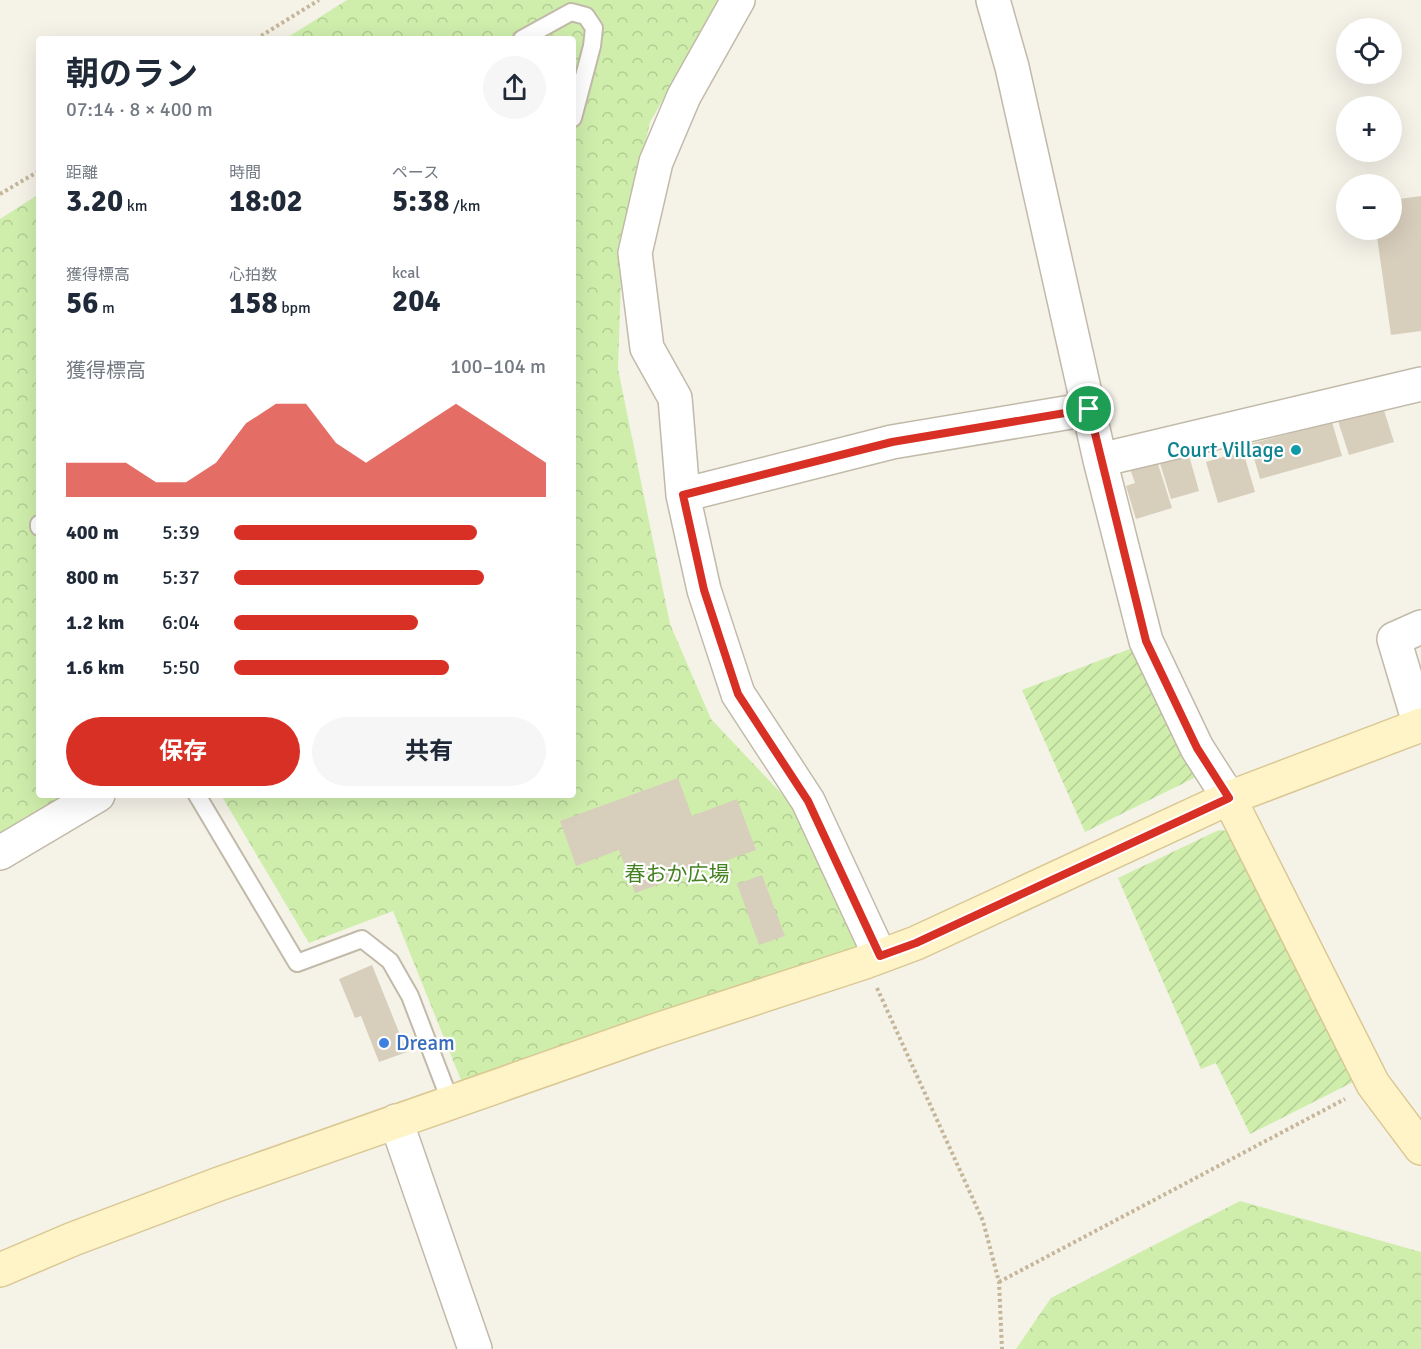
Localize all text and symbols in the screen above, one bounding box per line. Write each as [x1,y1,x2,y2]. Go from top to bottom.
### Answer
map controls [1336,18,1402,240]
button: locate [1336,18,1402,84]
text: 朝のラン [66,54,198,95]
button: share [483,56,546,119]
button: + [1336,96,1402,162]
text: 07:14 · 8 × 400 m [66,97,213,122]
text: 距離 [66,163,98,183]
text: 時間 [229,163,261,183]
text: ペース [392,163,439,183]
button: − [1336,174,1402,240]
text: 3.20 [66,183,123,220]
text: 18:02 [229,183,303,220]
text: 5:38 [392,183,449,220]
text: km [123,196,148,216]
text: /km [449,196,481,216]
text: kcal [392,263,420,283]
text: 獲得標高 [66,265,130,285]
text: 心拍数 [229,265,277,285]
text: 204 [392,283,441,320]
text: 56 [66,285,98,322]
text: 158 [229,285,278,322]
text: m [98,298,115,318]
text: bpm [278,298,311,318]
text: 100–104 m [450,354,546,379]
text: 獲得標高 [66,358,146,383]
pin [1063,383,1114,434]
icon: arrive [1072,392,1105,425]
place label: Court Village [1167,437,1284,463]
marker: Court Village [1289,443,1303,457]
text: 400 m [66,520,119,545]
text: 5:39 [162,520,200,545]
text: 800 m [66,565,119,590]
text: 5:37 [162,565,200,590]
text: 1.2 km [66,610,124,635]
text: 6:04 [162,610,200,635]
text: 1.6 km [66,655,124,680]
text: 5:50 [162,655,200,680]
button: 保存 [66,717,300,786]
button: 共有 [312,717,546,786]
park label: 春おか広場 [625,861,730,887]
place label: Dream [396,1030,455,1056]
marker: Dream [377,1036,391,1050]

